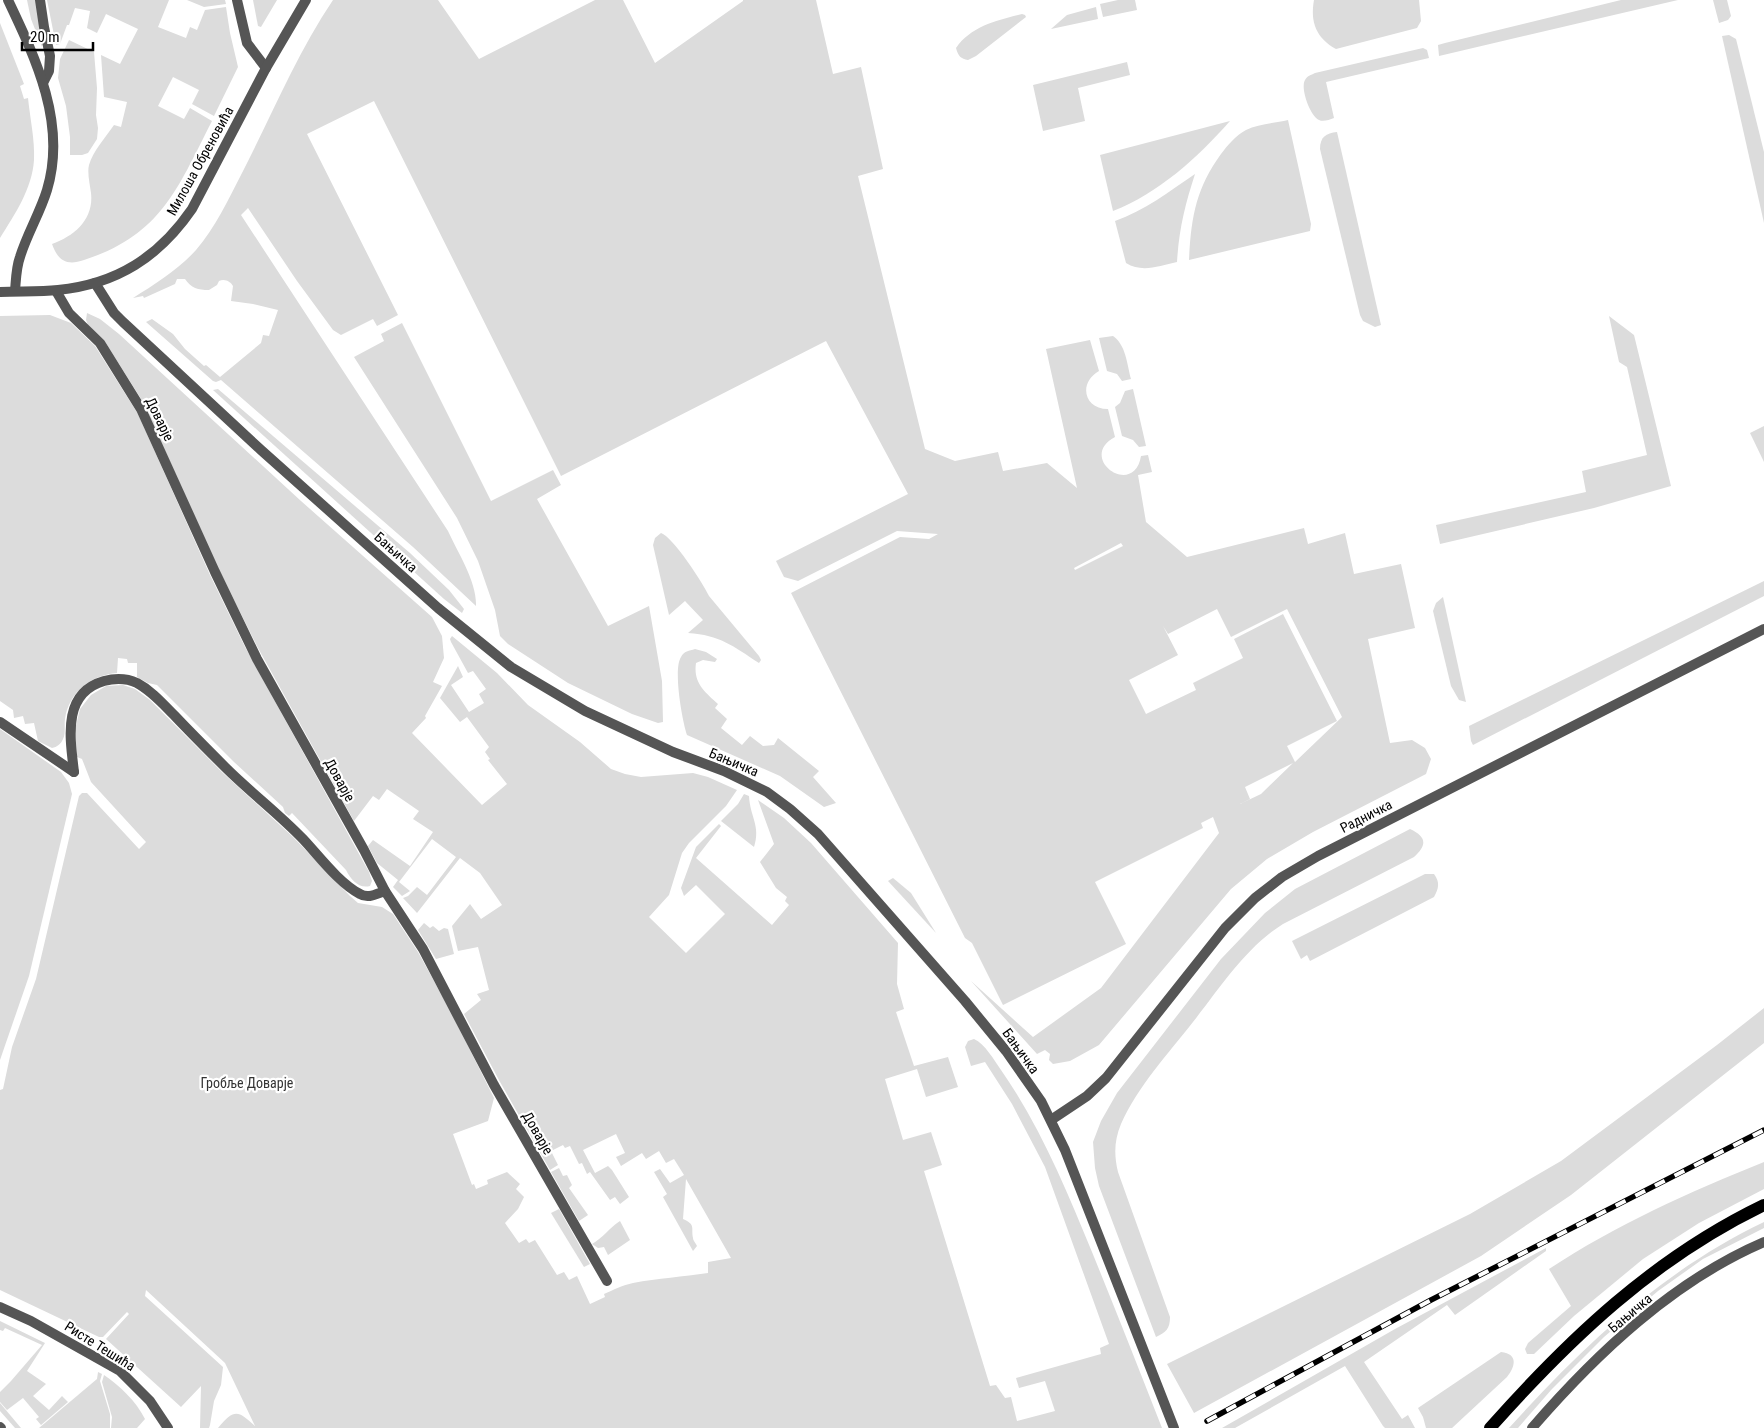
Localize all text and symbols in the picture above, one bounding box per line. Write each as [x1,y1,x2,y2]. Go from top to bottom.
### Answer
scale bar [22,20,94,52]
text: 20 m [30,28,60,46]
street label: Милоша Обреновића [163,104,237,218]
street label: Доварје [143,395,178,444]
street label: Бањичка [371,529,421,575]
street label: Бањичка [707,744,761,780]
street label: Доварје [322,756,359,805]
street label: Радничка [1337,796,1395,836]
street label: Бањичка [999,1025,1043,1077]
park label: Гробље Доварје [201,1075,294,1091]
street label: Доварје [519,1109,557,1158]
street label: Бањичка [1605,1290,1655,1336]
street label: Ристе Тешића [62,1318,138,1374]

